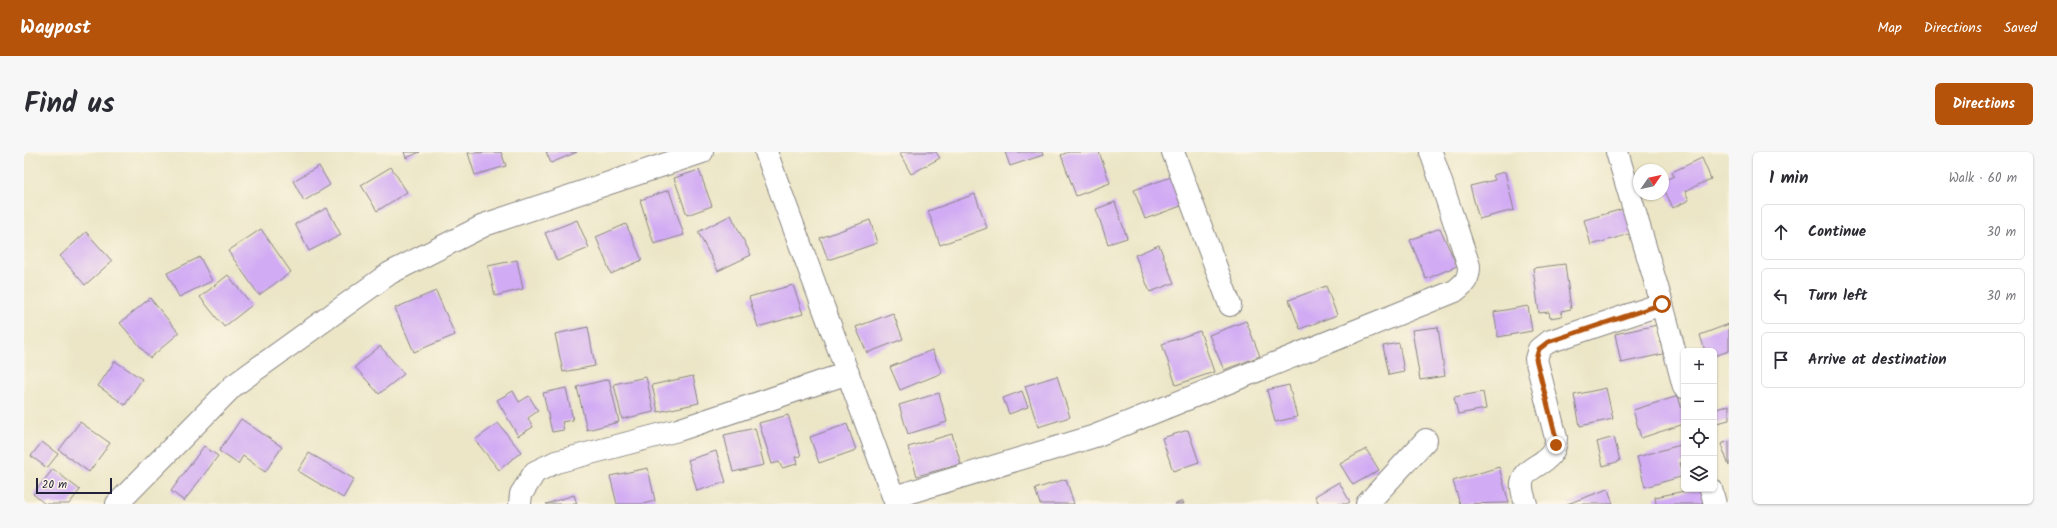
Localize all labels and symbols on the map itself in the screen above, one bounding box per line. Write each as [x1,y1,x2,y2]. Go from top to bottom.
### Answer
north arrow [1633,164,1669,200]
route start [1653,295,1671,313]
route end [1547,436,1565,454]
scale bar [36,476,112,495]

